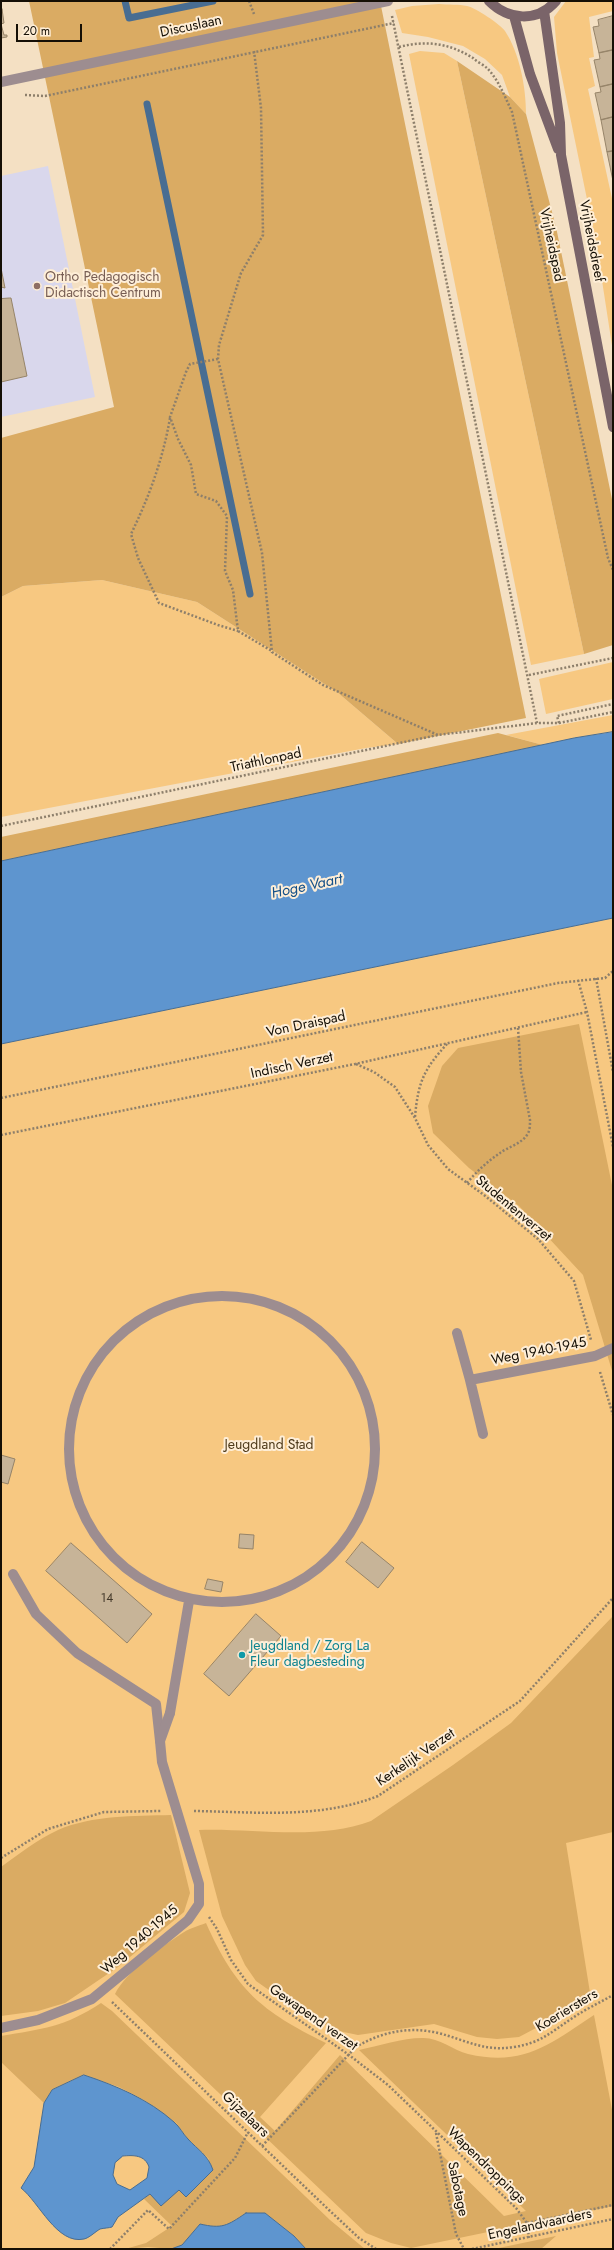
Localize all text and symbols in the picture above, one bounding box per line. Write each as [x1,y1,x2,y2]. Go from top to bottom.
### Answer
street label: Discuslaan [159,12,223,42]
scale bar [18,16,84,42]
text: 20 m [23,22,50,40]
street label: Vrijheidsdreef [575,199,607,283]
street label: Vrijheidspad [535,207,567,283]
place label: Ortho Pedagogisch Didactisch Centrum [45,270,161,302]
marker: Ortho Pedagogisch Didactisch Centrum [32,281,42,291]
street label: Triathlonpad [229,745,303,777]
water label: Hoge Vaart [270,871,344,903]
street label: Von Draispad [265,1008,347,1042]
street label: Indisch Verzet [249,1049,335,1083]
street label: Studentenverzet [472,1172,554,1246]
street label: Weg 1940-1945 [490,1335,588,1369]
park label: Jeugdland Stad [224,1438,314,1454]
house number: 14 [101,1592,113,1606]
place label: Jeugdland / Zorg La Fleur dagbesteding [250,1639,369,1672]
marker: Jeugdland / Zorg La Fleur dagbesteding [237,1650,247,1660]
street label: Kerkelijk Verzet [374,1726,458,1790]
street label: Weg 1940-1945 [98,1902,182,1978]
street label: Gewapend verzet [266,1981,360,2055]
street label: Koeriersters [533,1986,601,2036]
street label: Gijzelaars [218,2089,272,2141]
street label: Wapendroppings [443,2124,529,2208]
street label: Sabotage [443,2160,471,2218]
street label: Engelandvaarders [487,2206,593,2244]

